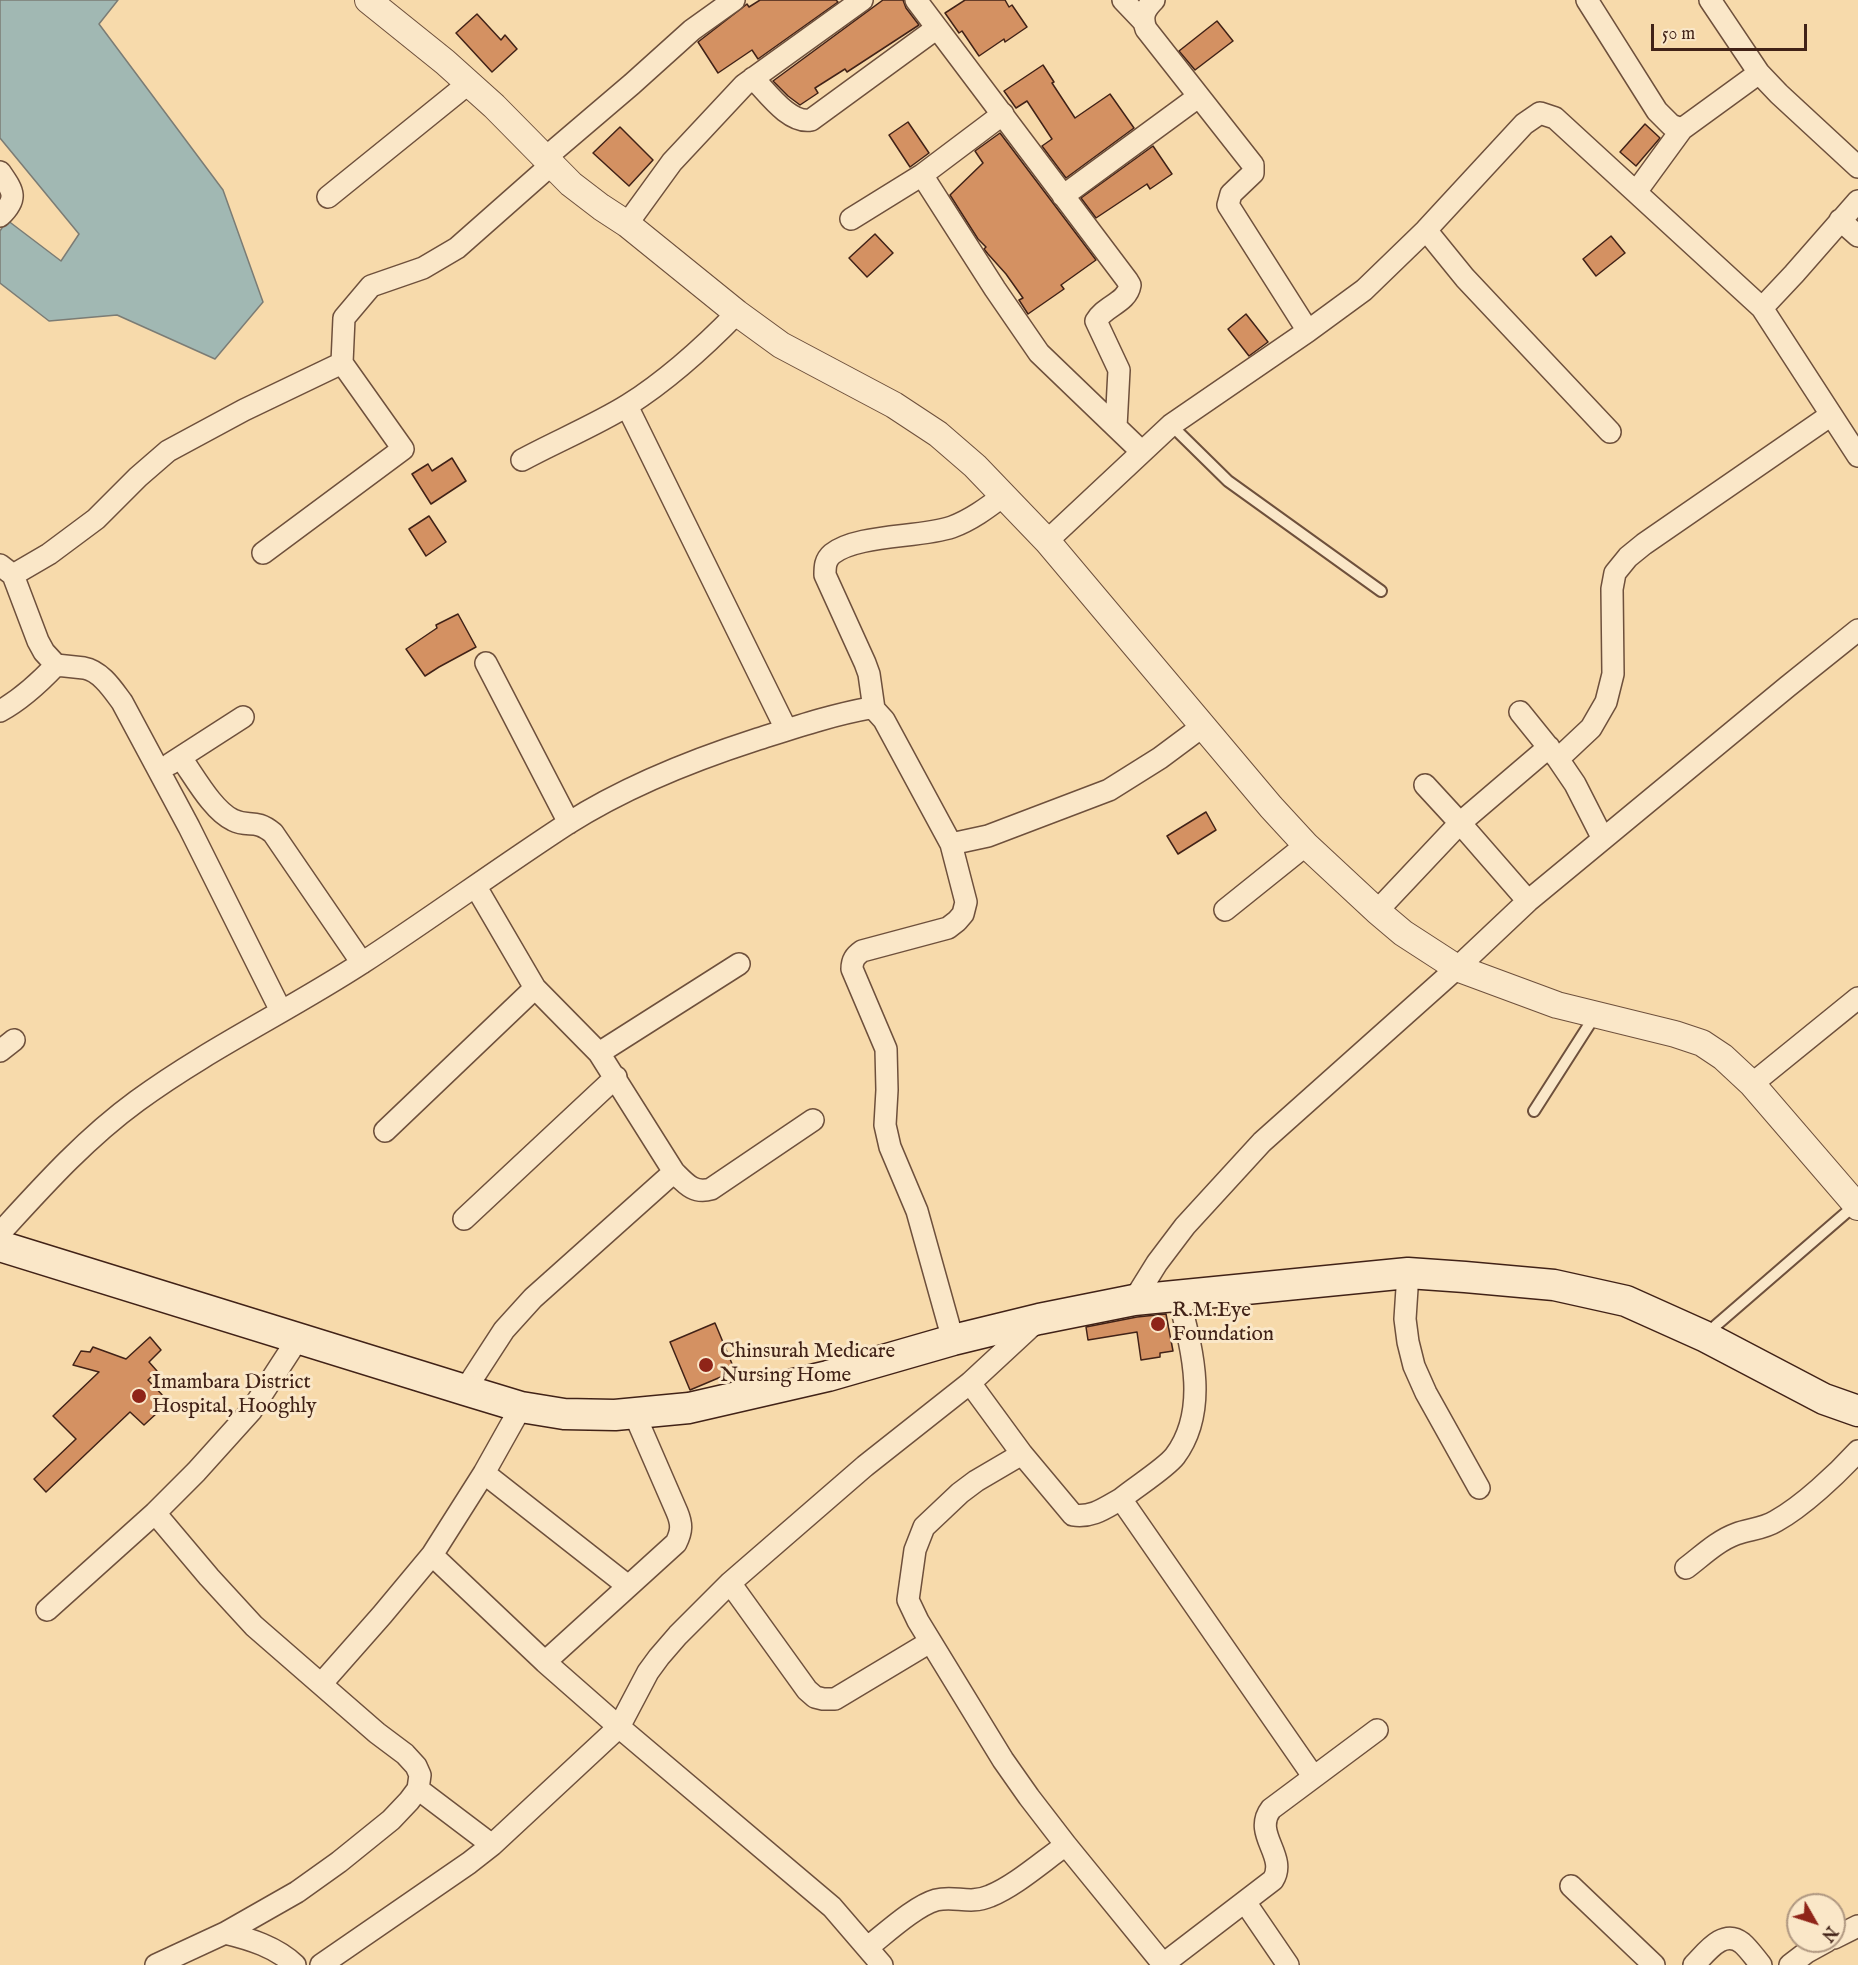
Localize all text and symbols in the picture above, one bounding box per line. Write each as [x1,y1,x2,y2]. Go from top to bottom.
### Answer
scale bar [1654,12,1810,50]
text: 50 m [1662,23,1695,46]
place label: R.M.Eye Foundation [1172,1299,1274,1349]
marker: R.M.Eye Foundation [1149,1315,1167,1333]
place label: Chinsurah Medicare Nursing Home [720,1340,895,1390]
marker: Chinsurah Medicare Nursing Home [697,1356,715,1374]
place label: Imambara District Hospital, Hooghly [152,1371,317,1421]
marker: Imambara District Hospital, Hooghly [130,1387,148,1405]
north arrow [1786,1893,1846,1953]
text: N [1816,1921,1841,1945]

